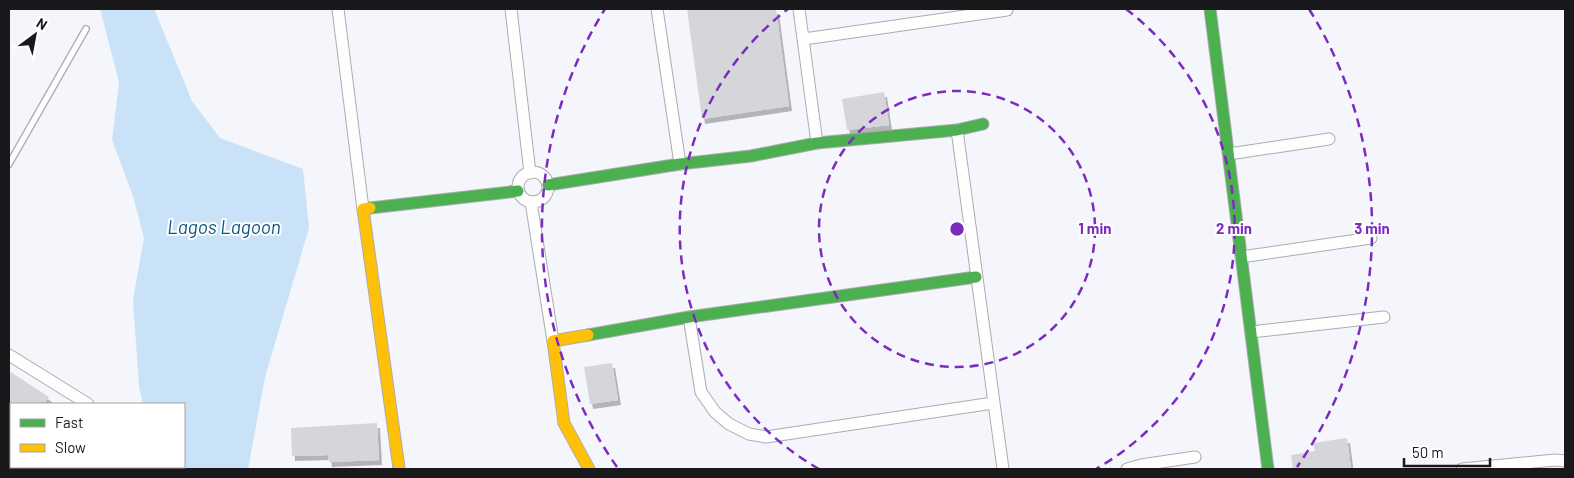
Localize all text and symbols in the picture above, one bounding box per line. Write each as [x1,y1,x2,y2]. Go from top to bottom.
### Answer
north arrow [10,10,60,60]
text: N [34,14,51,33]
water label: Lagos Lagoon [167,215,281,238]
text: 1 min [1079,219,1111,237]
text: 2 min [1216,219,1252,237]
text: 3 min [1354,219,1390,237]
centre of rings [948,220,966,238]
legend [10,403,185,468]
text: Fast [55,413,83,431]
scale bar [1404,436,1490,468]
text: Slow [55,438,86,456]
text: 50 m [1412,443,1444,461]

